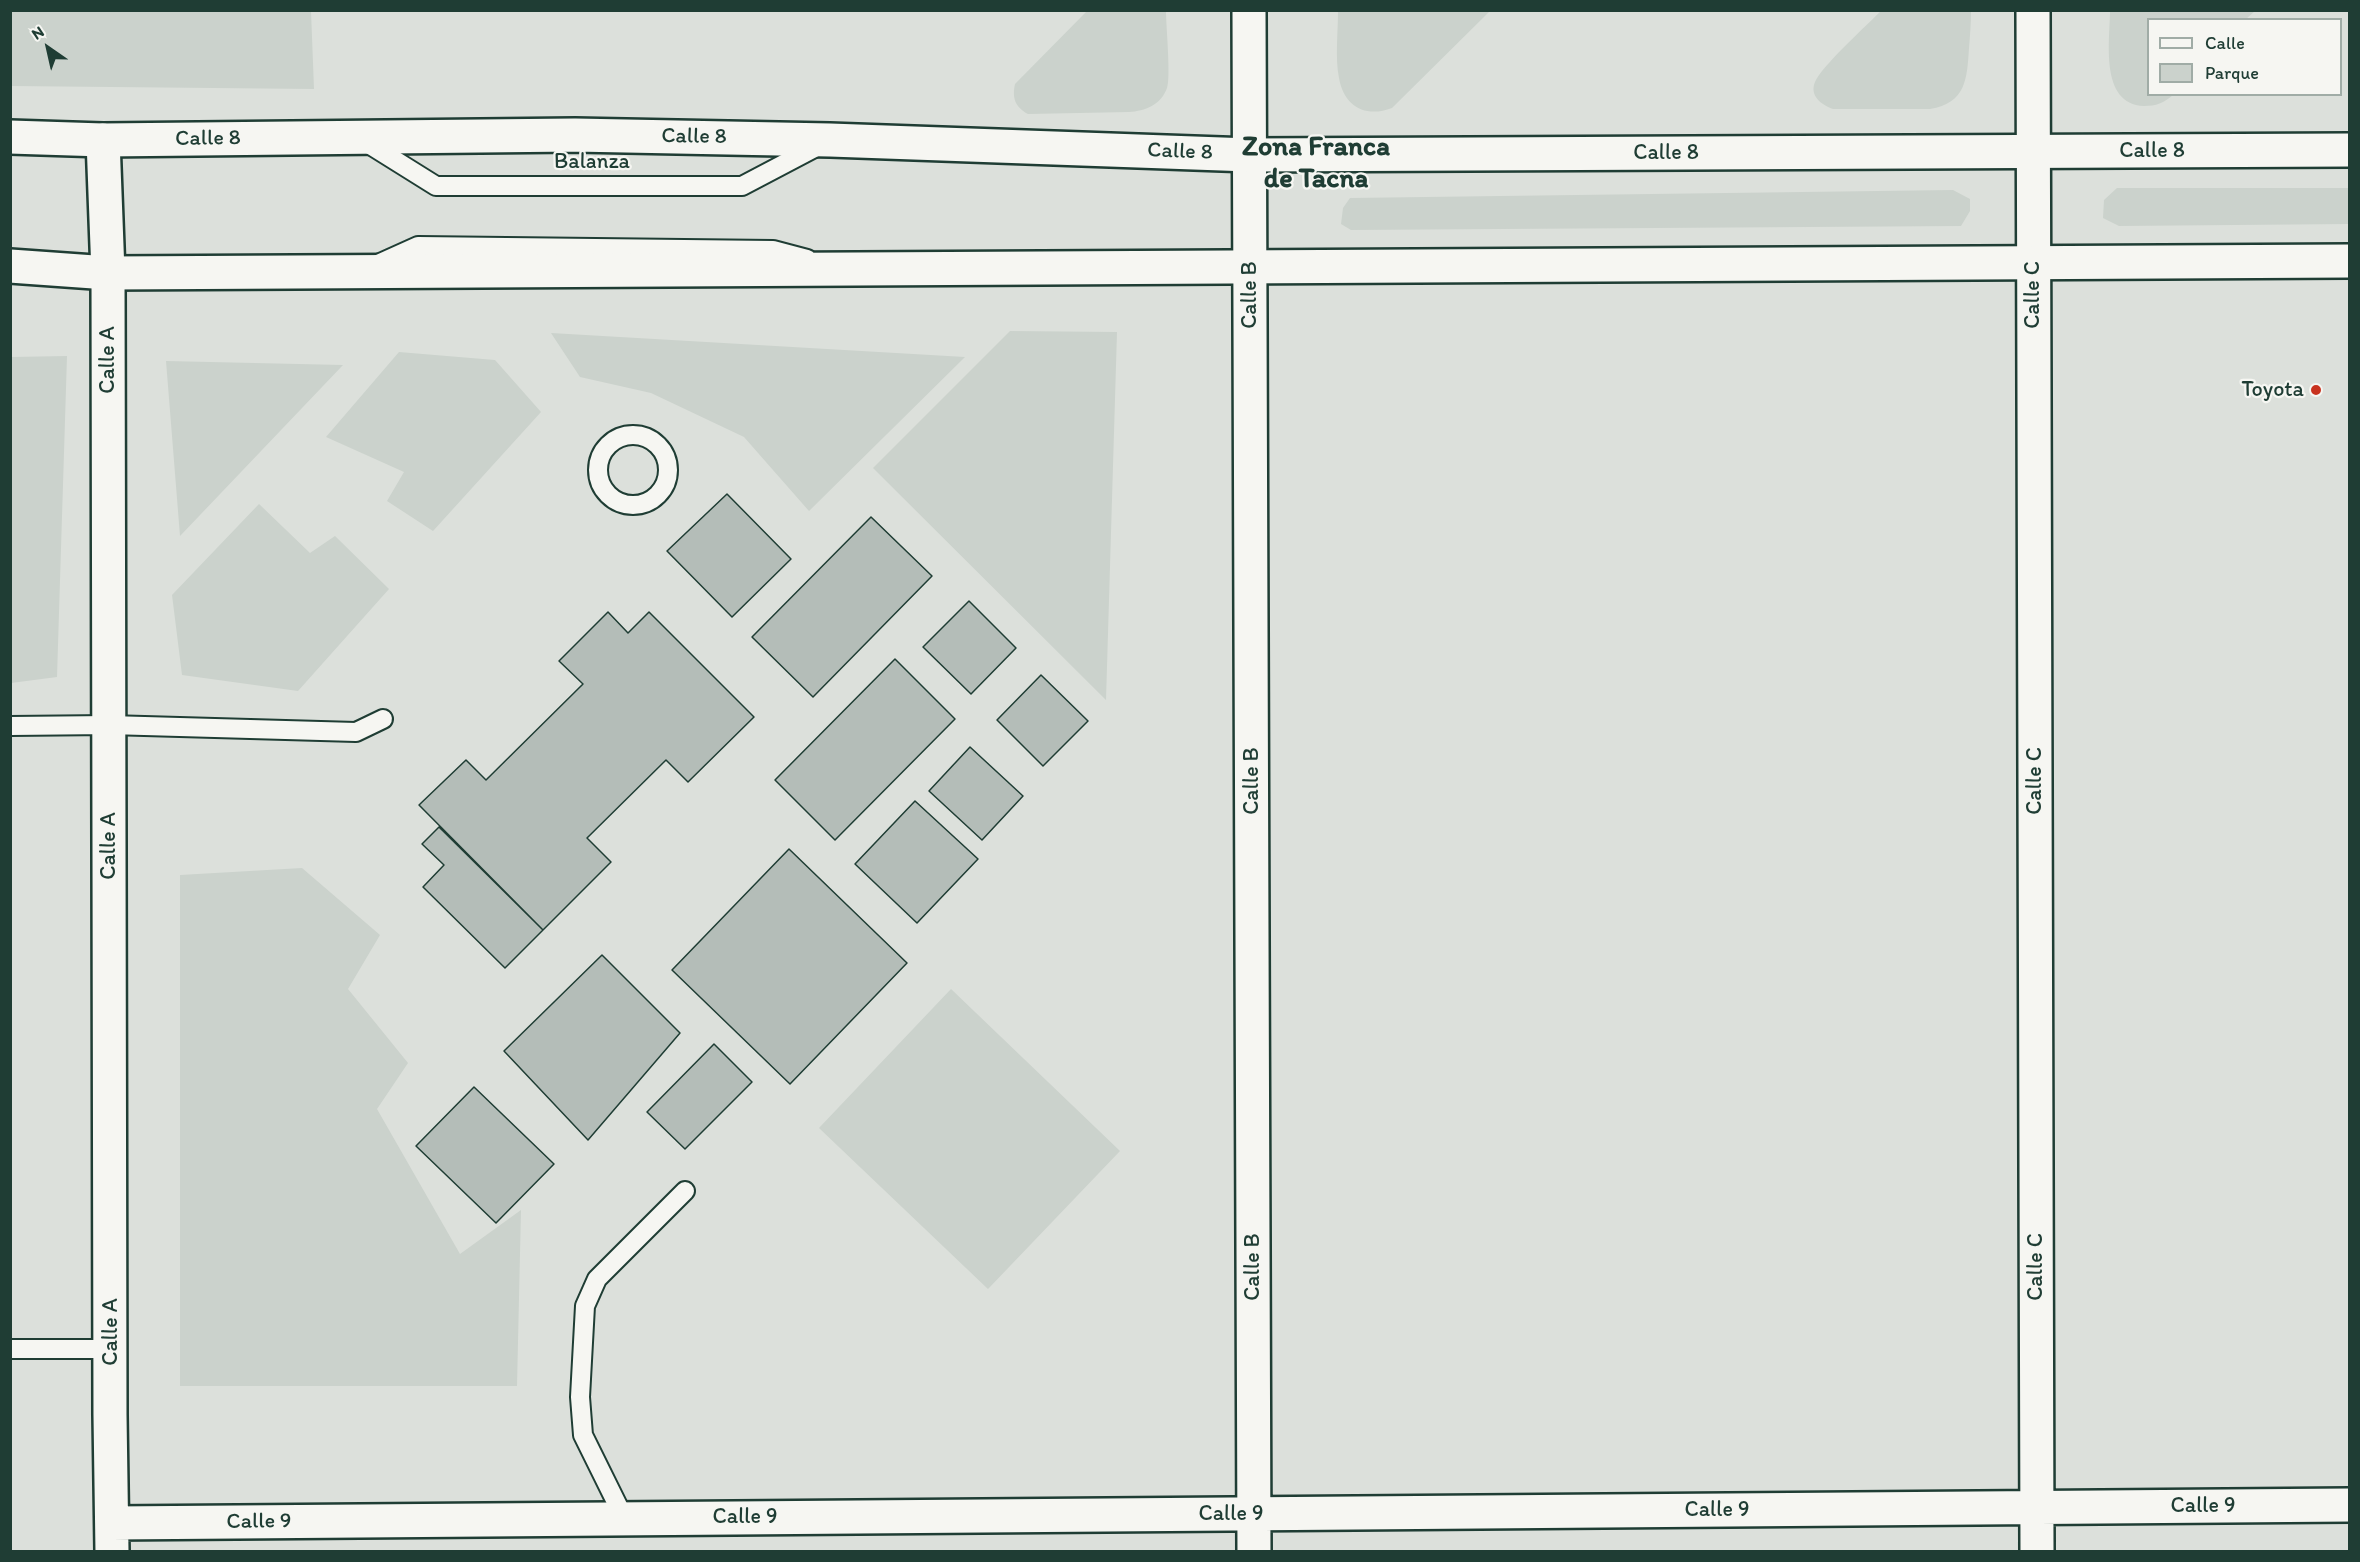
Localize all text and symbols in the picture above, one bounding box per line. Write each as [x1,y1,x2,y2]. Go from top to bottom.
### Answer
north arrow [18,18,78,78]
legend [2147,18,2342,96]
text: N [28,22,47,44]
text: Calle [2205,32,2245,54]
text: Parque [2205,62,2259,84]
street label: Calle 8 [661,123,727,151]
street label: Calle 8 [175,125,241,153]
district label: Zona Franca de Tacna [1242,131,1390,197]
street label: Calle 8 [1147,138,1213,166]
street label: Calle 8 [2119,138,2185,164]
street label: Calle 8 [1633,140,1699,166]
street label: Balanza [554,149,630,175]
street label: Calle B [1237,261,1263,329]
street label: Calle C [2020,261,2046,329]
street label: Calle A [95,326,121,394]
place label: Toyota [2241,377,2304,403]
marker: Toyota [2309,383,2323,397]
street label: Calle B [1239,747,1265,815]
street label: Calle C [2022,747,2048,815]
street label: Calle A [96,812,122,880]
street label: Calle B [1240,1233,1266,1301]
street label: Calle C [2023,1233,2049,1301]
street label: Calle A [98,1298,124,1366]
street label: Calle 9 [2171,1493,2235,1519]
street label: Calle 9 [1685,1497,1749,1523]
street label: Calle 9 [1199,1501,1263,1527]
street label: Calle 9 [713,1504,777,1530]
street label: Calle 9 [226,1508,292,1536]

